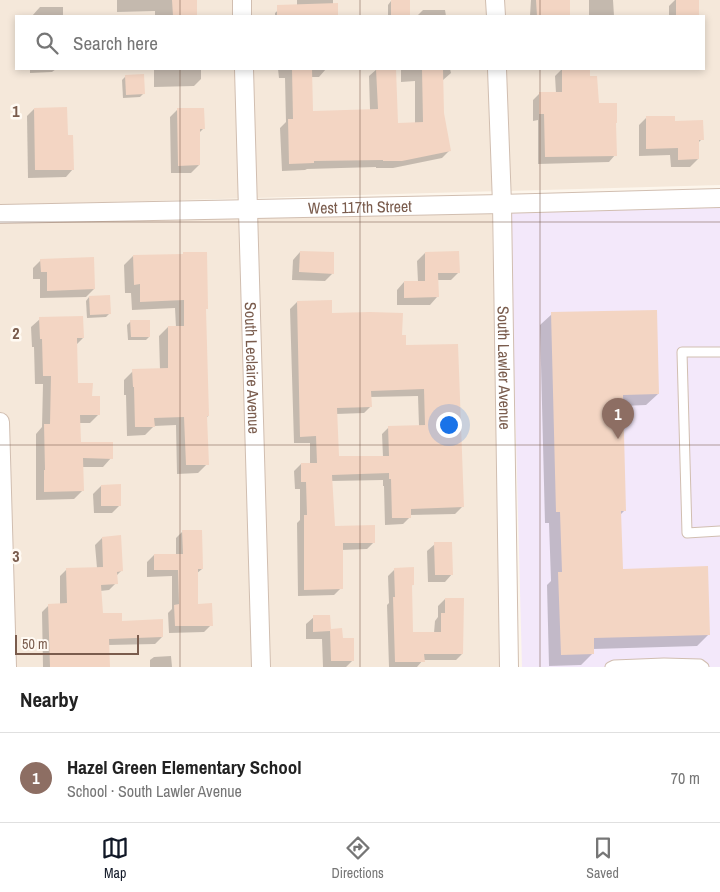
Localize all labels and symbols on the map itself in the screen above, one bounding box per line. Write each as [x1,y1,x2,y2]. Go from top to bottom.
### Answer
text: 1 [12,100,20,122]
street label: West 117th Street [308,195,412,219]
street label: South Leclaire Avenue [240,302,265,434]
street label: South Lawler Avenue [493,306,516,430]
text: 2 [12,322,20,344]
pin: 1 [602,398,634,439]
your location [436,412,462,438]
text: 3 [12,545,20,567]
scale bar [15,632,139,655]

